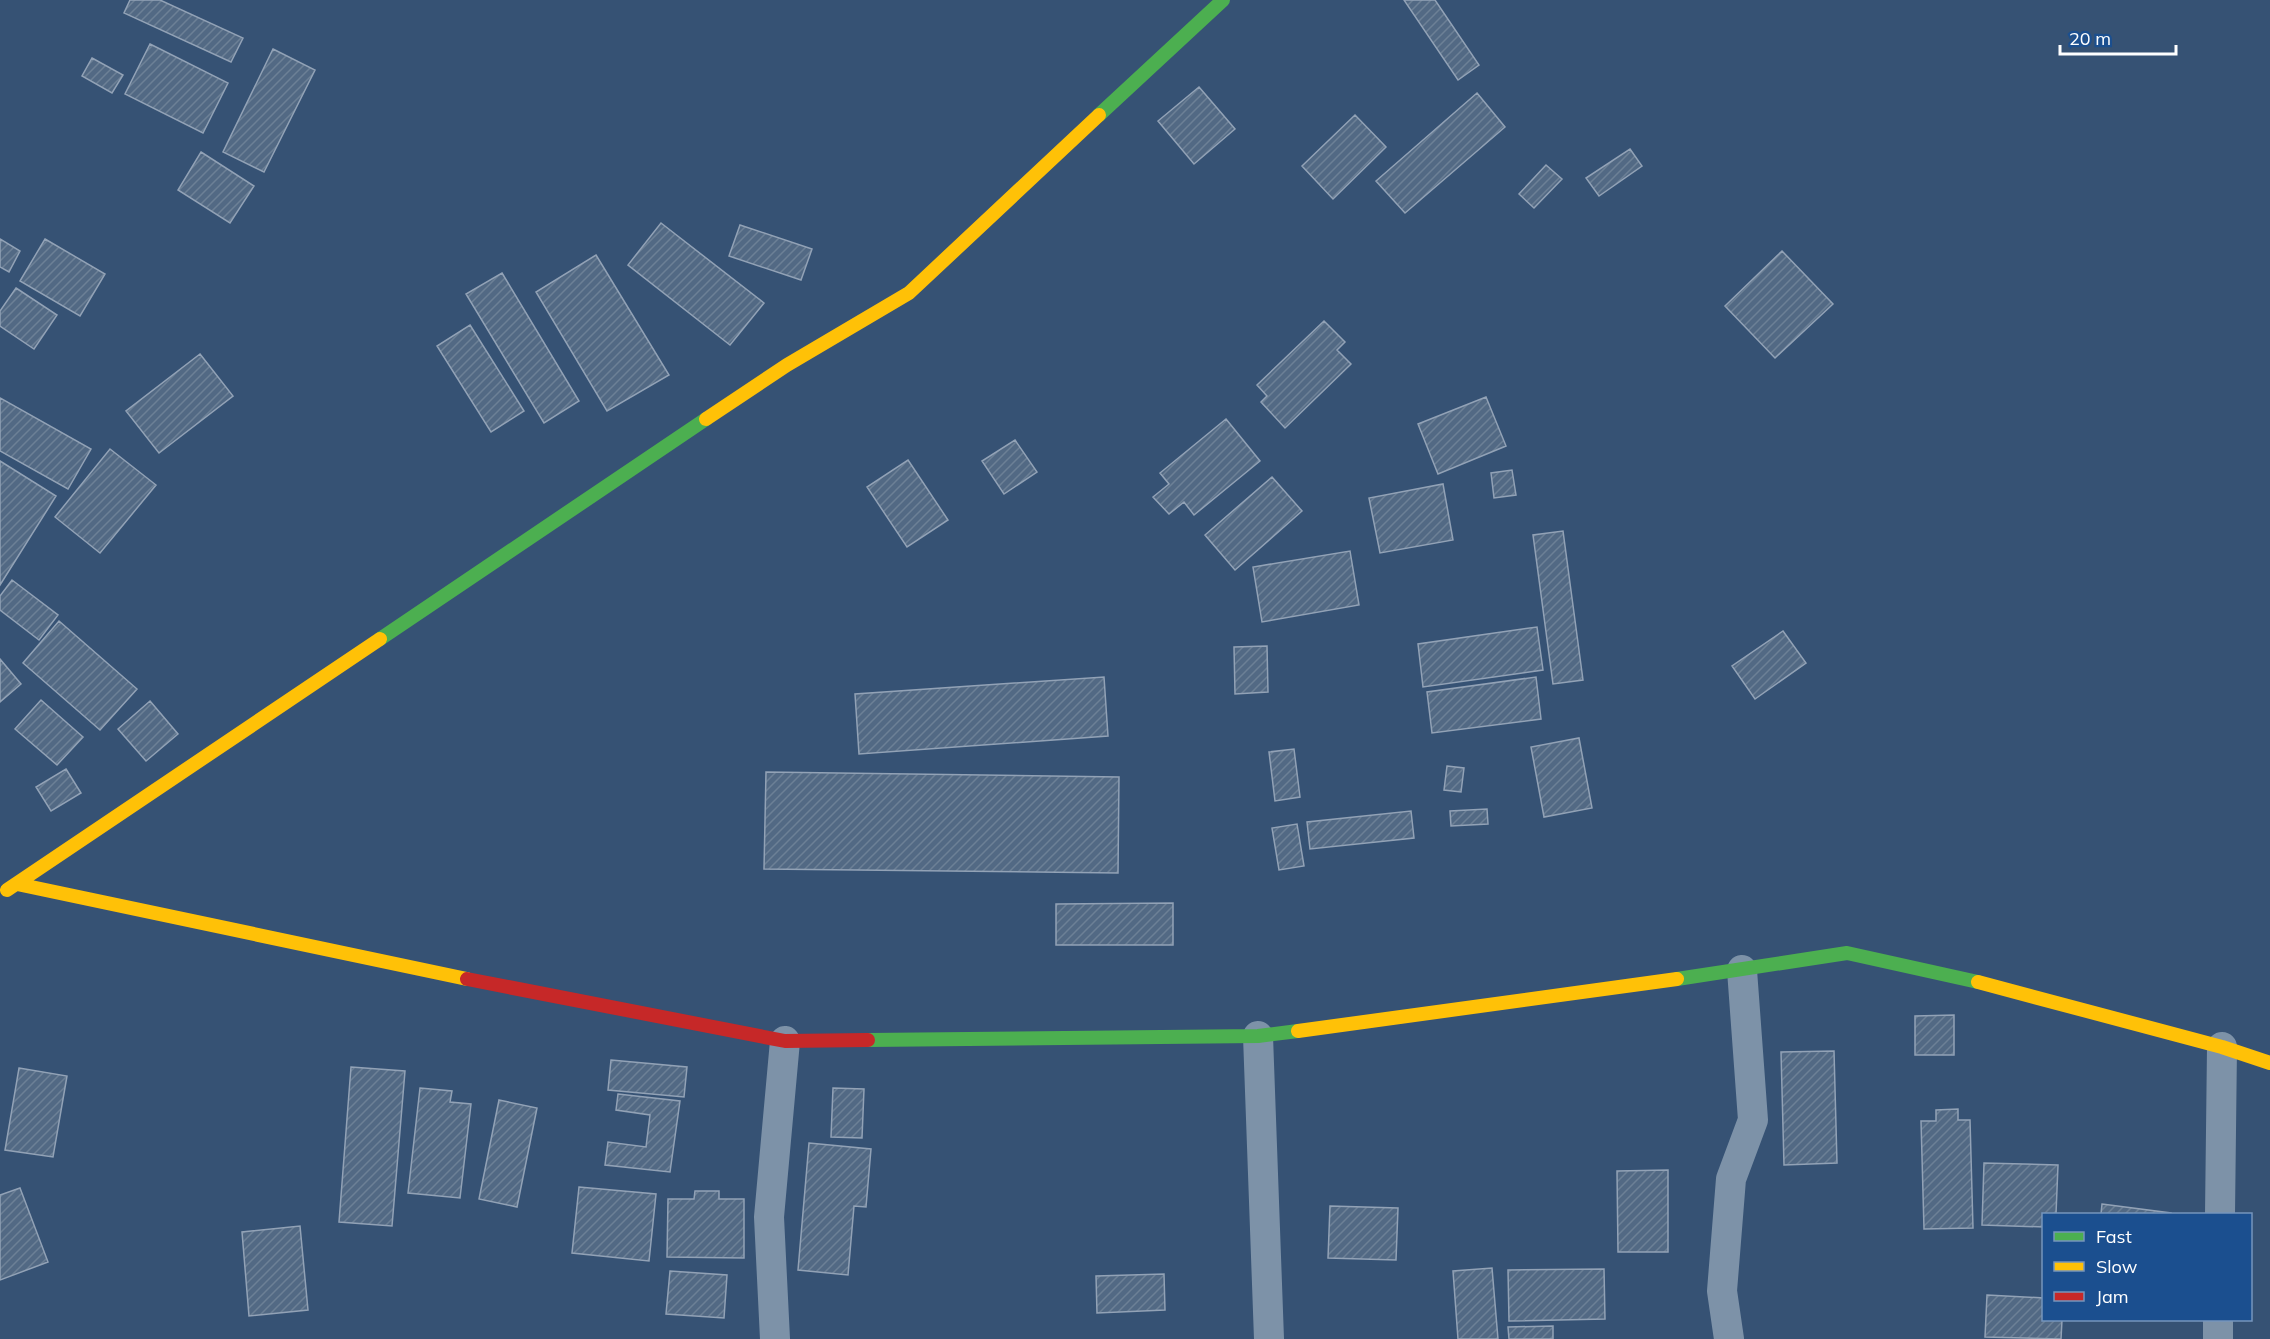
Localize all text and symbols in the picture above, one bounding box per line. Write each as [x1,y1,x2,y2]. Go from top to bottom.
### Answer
scale bar [2060,18,2176,56]
text: 20 m [2069,27,2111,50]
legend [2042,1213,2252,1321]
text: Fast [2096,1225,2132,1248]
text: Slow [2096,1255,2138,1278]
text: Jam [2096,1285,2129,1308]

